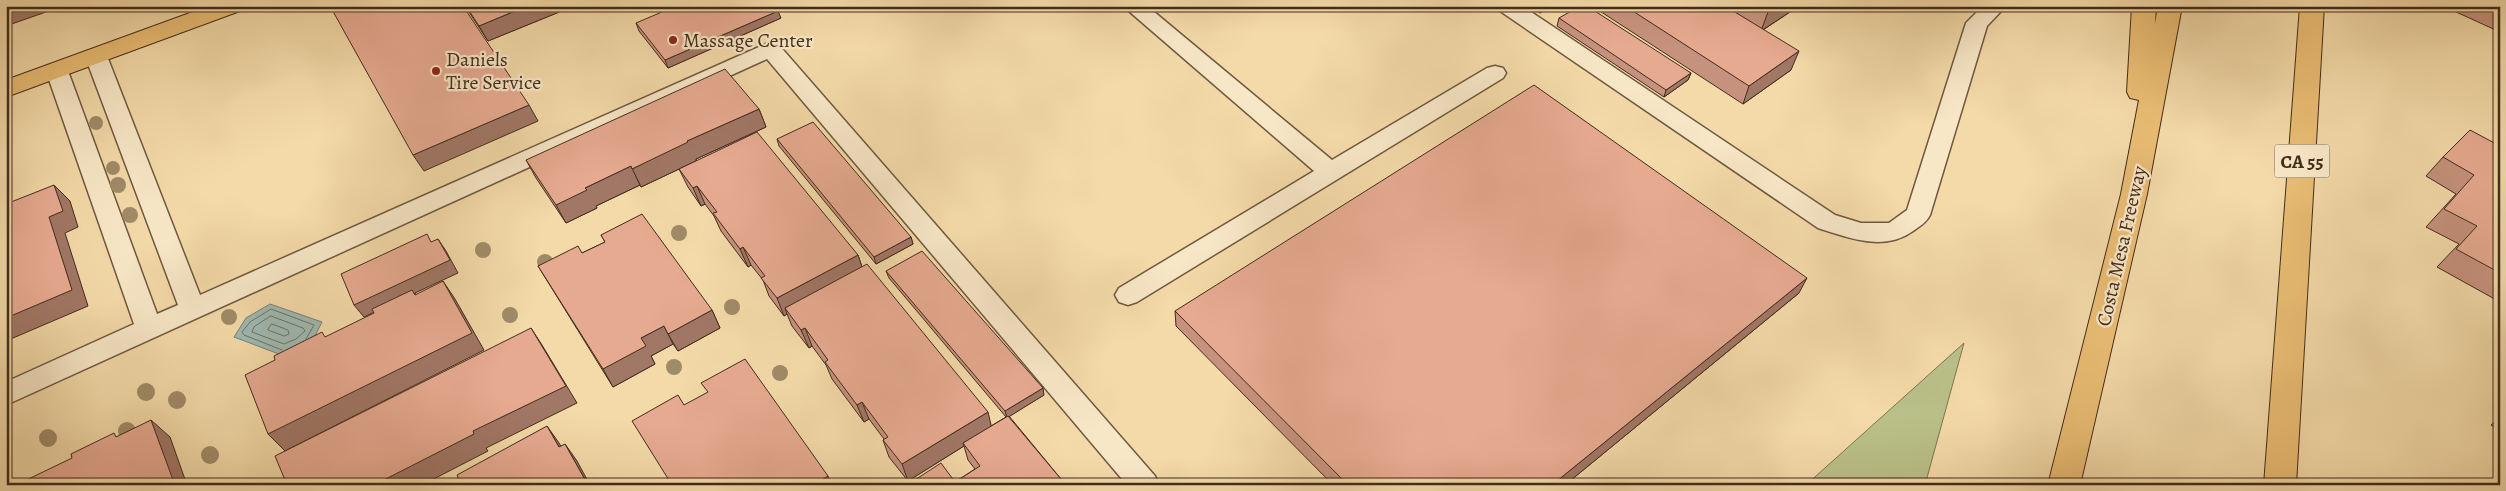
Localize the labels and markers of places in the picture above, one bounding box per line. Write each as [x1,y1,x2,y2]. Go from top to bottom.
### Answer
place label: Massage Center [683,27,813,54]
marker: Massage Center [667,34,679,46]
place label: Daniels Tire Service [446,46,541,96]
marker: Daniels Tire Service [430,65,442,77]

